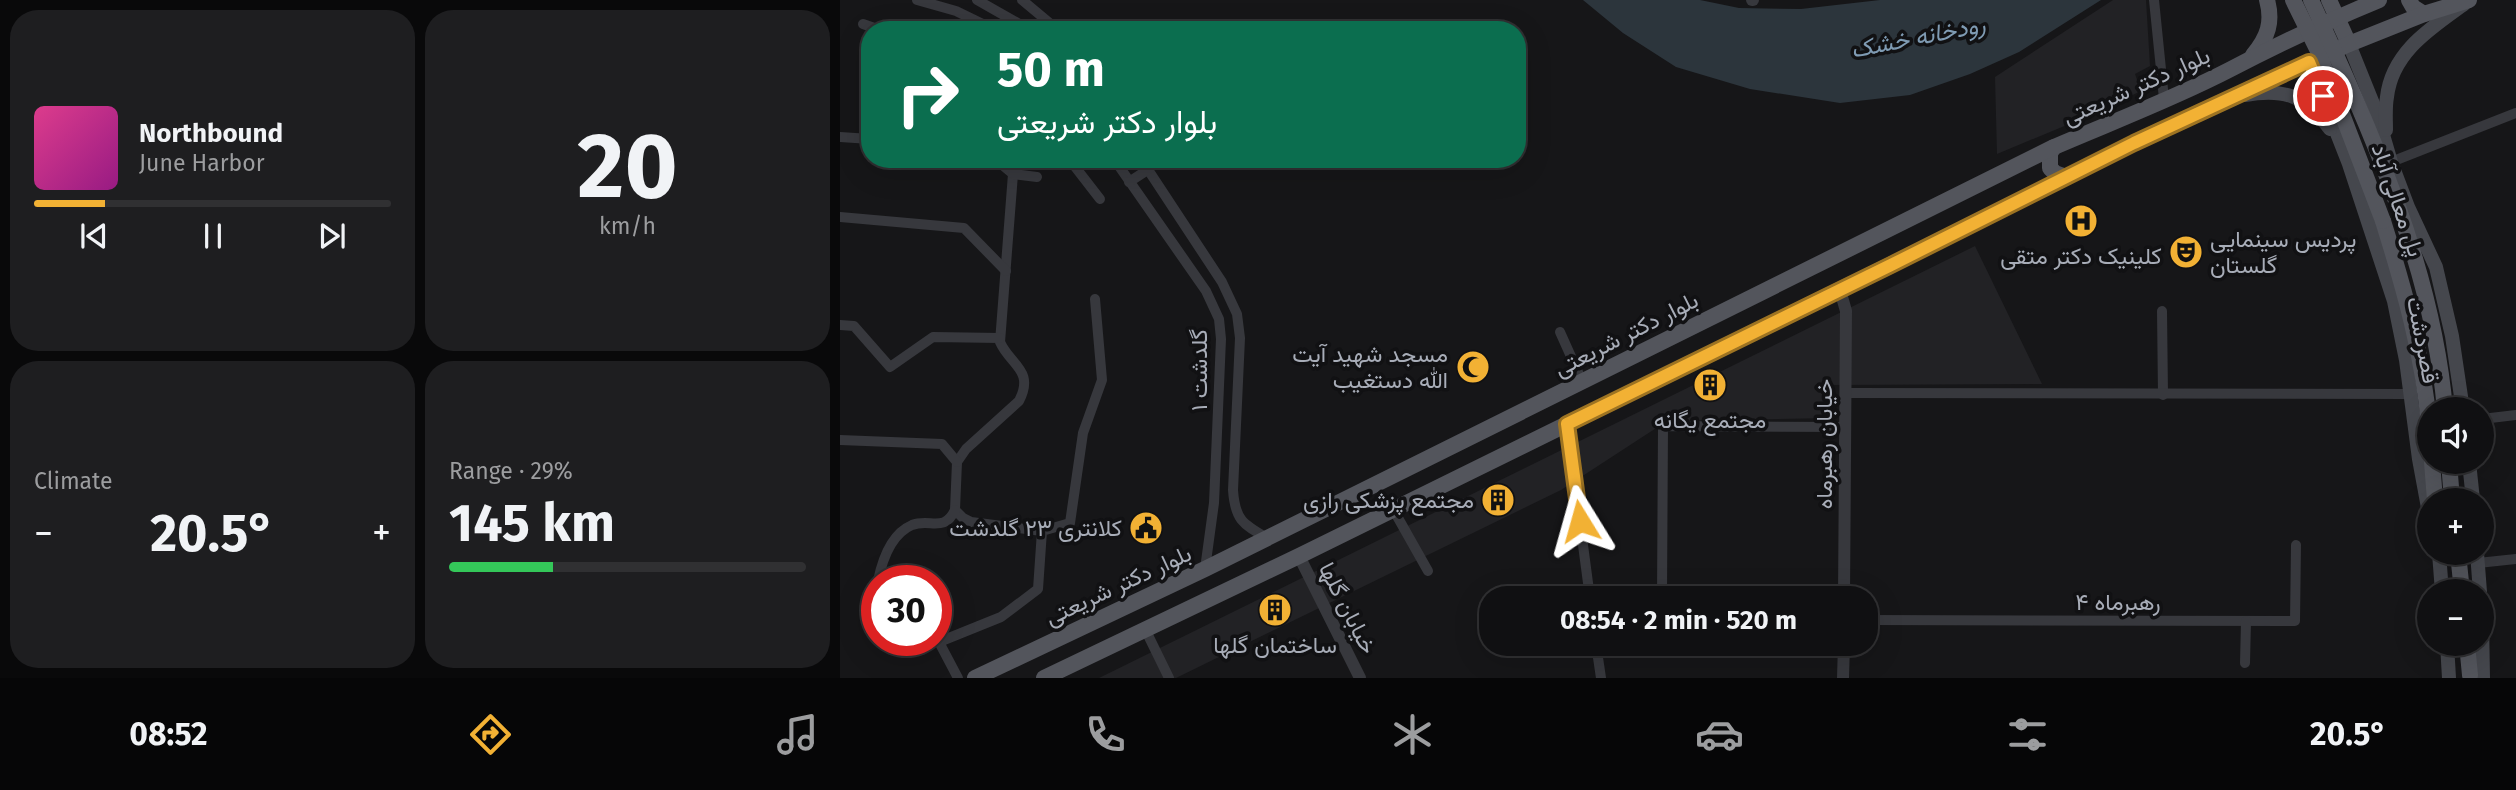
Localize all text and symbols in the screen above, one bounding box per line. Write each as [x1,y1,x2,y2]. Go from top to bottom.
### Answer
water label: رودخانه خشک [1848,10,1988,65]
text: 50 m [997,40,1105,99]
street label: بلوار دکتر شریعتی [2058,41,2214,132]
icon: right [882,49,973,140]
pin [2293,66,2353,126]
icon: arrive [2304,77,2342,115]
text: بلوار دکتر شریعتی [997,103,1217,141]
text: 20 [577,112,678,221]
text: Northbound [139,118,283,149]
street label: پل معالی آباد [2364,140,2430,261]
text: June Harbor [139,149,265,177]
hospital icon: کلینیک دکتر متقی [2062,202,2100,240]
text: km/h [599,212,656,240]
icon: previous [75,217,113,255]
icon: pause [194,217,232,255]
icon: next [313,217,351,255]
place label: پردیس سینمایی گلستان [2210,225,2356,279]
theatre icon: پردیس سینمایی گلستان [2167,233,2205,271]
place label: کلینیک دکتر متقی [2000,242,2162,271]
street label: بلوار دکتر شریعتی [1549,286,1703,383]
street label: قصردشت [2400,294,2445,386]
street label: گلدشت ۱ [1185,329,1213,411]
place label: مسجد شهید آیت الله دستغیب [1292,340,1448,394]
mosque icon: مسجد شهید آیت الله دستغیب [1454,348,1492,386]
building icon: مجتمع یگانه [1691,366,1729,404]
street label: خیابان رهبرماه [1810,379,1839,509]
map controls [2417,397,2494,656]
button: sound [2417,397,2494,474]
place label: مجتمع یگانه [1654,406,1766,436]
text: Range · 29% [449,457,573,485]
text: Climate [34,467,113,495]
building icon: مجتمع پزشکی رازی [1479,481,1517,519]
position arrow [1543,484,1617,558]
place label: مجتمع پزشکی رازی [1303,486,1474,516]
button: + [2417,488,2494,565]
text: 145 km [449,492,615,555]
text: 20.5° [150,502,275,565]
public building icon: کلانتری ۲۳ گلدشت [1127,509,1165,547]
text: − [34,510,53,556]
text: + [372,510,391,556]
place label: کلانتری ۲۳ گلدشت [949,514,1122,543]
street label: بلوار دکتر شریعتی [1040,539,1196,632]
street label: خیابان گلها [1312,557,1383,659]
speed limit sign: 30 [861,565,952,656]
button: − [2417,579,2494,656]
street label: ۴ رهبرماه [2075,588,2161,617]
building icon: ساختمان گلها [1256,591,1294,629]
text: 08:54 · 2 min · 520 m [1560,605,1797,636]
place label: ساختمان گلها [1213,631,1337,660]
icon: directions [466,710,515,759]
icon: music [773,710,822,759]
icon: phone [1081,710,1130,759]
icon: climate [1388,710,1437,759]
icon: car [1695,710,1744,759]
icon: filters [2003,710,2052,759]
text: 08:52 [129,715,208,753]
text: 20.5° [2310,715,2387,753]

